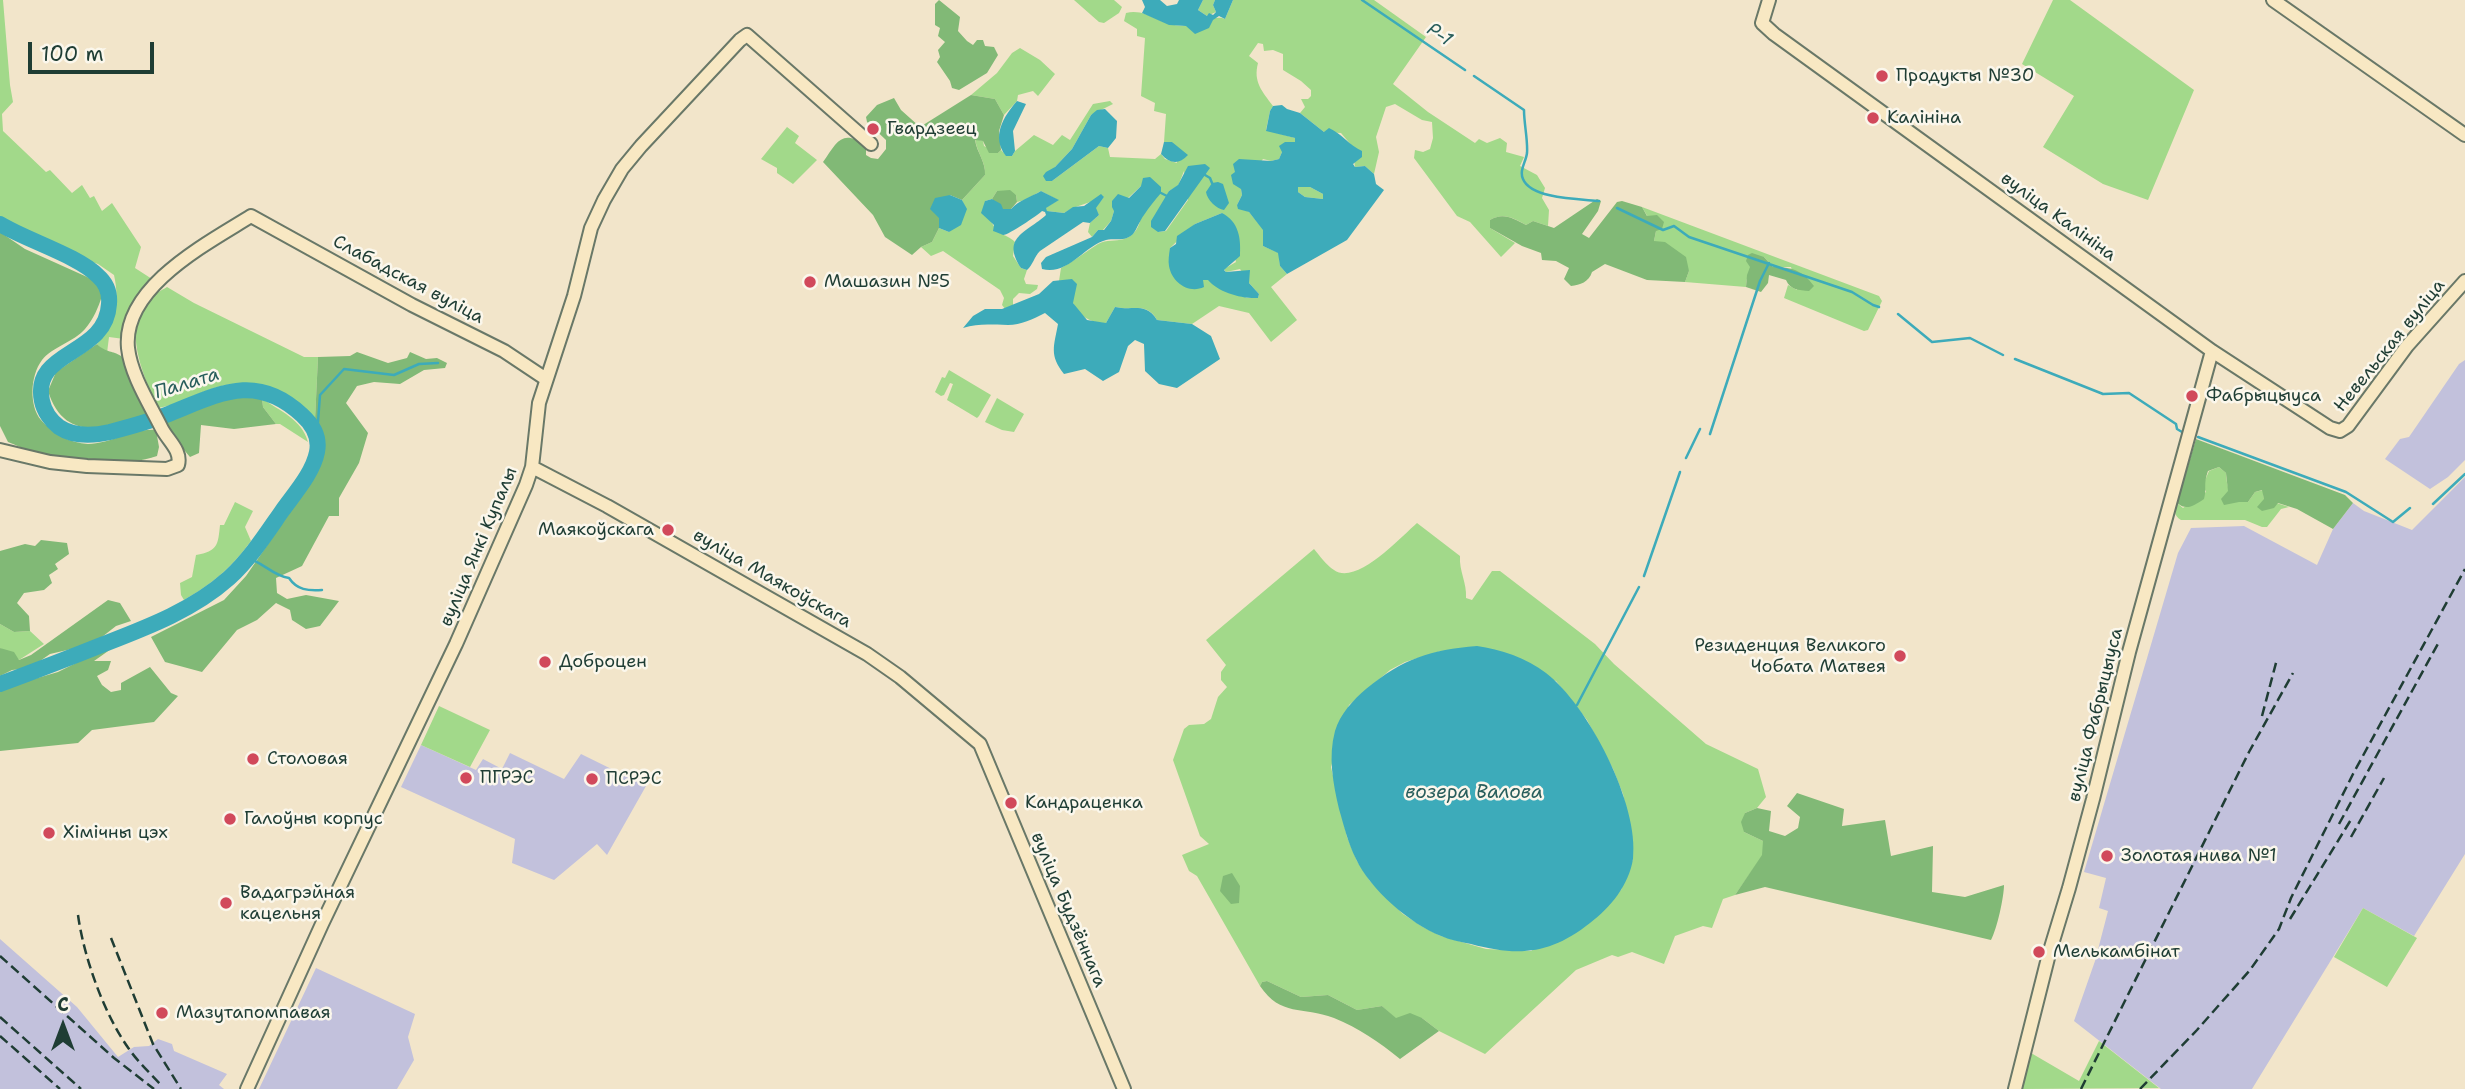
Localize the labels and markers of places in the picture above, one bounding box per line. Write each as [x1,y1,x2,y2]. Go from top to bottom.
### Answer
place label: Продукты №30 [1896,65,2034,87]
marker: Продукты №30 [1874,68,1890,84]
place label: Калініна [1887,107,1961,129]
marker: Калініна [1865,110,1881,126]
place label: Гвардзеец [887,118,977,140]
marker: Гвардзеец [865,121,881,137]
place label: Машазин №5 [824,271,950,293]
marker: Машазин №5 [802,274,818,290]
place label: Фабрыцыуса [2206,385,2321,407]
marker: Фабрыцыуса [2184,388,2200,404]
place label: Маякоўскага [538,519,654,541]
marker: Маякоўскага [660,522,676,538]
place label: Резиденция Великого Чобата Матвея [1694,635,1886,678]
marker: Резиденция Великого Чобата Матвея [1892,648,1908,664]
place label: Доброцен [559,651,647,673]
marker: Доброцен [537,654,553,670]
place label: Столовая [267,748,348,770]
marker: Столовая [245,751,261,767]
place label: ПГРЭС [480,767,534,789]
place label: ПСРЭС [606,768,662,790]
marker: ПГРЭС [458,770,474,786]
marker: ПСРЭС [584,771,600,787]
place label: Кандраценка [1025,792,1143,814]
marker: Кандраценка [1003,795,1019,811]
place label: Галоўны корпус [244,808,383,830]
marker: Галоўны корпус [222,811,238,827]
place label: Хімічны цэх [63,822,168,844]
marker: Хімічны цэх [41,825,57,841]
place label: Золотая нива №1 [2121,845,2277,867]
marker: Золотая нива №1 [2099,848,2115,864]
place label: Вадагрэйная кацельня [240,882,355,924]
marker: Вадагрэйная кацельня [218,895,234,911]
place label: Мелькамбінат [2053,941,2180,963]
marker: Мелькамбінат [2031,944,2047,960]
place label: Мазутапомпавая [176,1002,331,1024]
marker: Мазутапомпавая [154,1005,170,1021]

